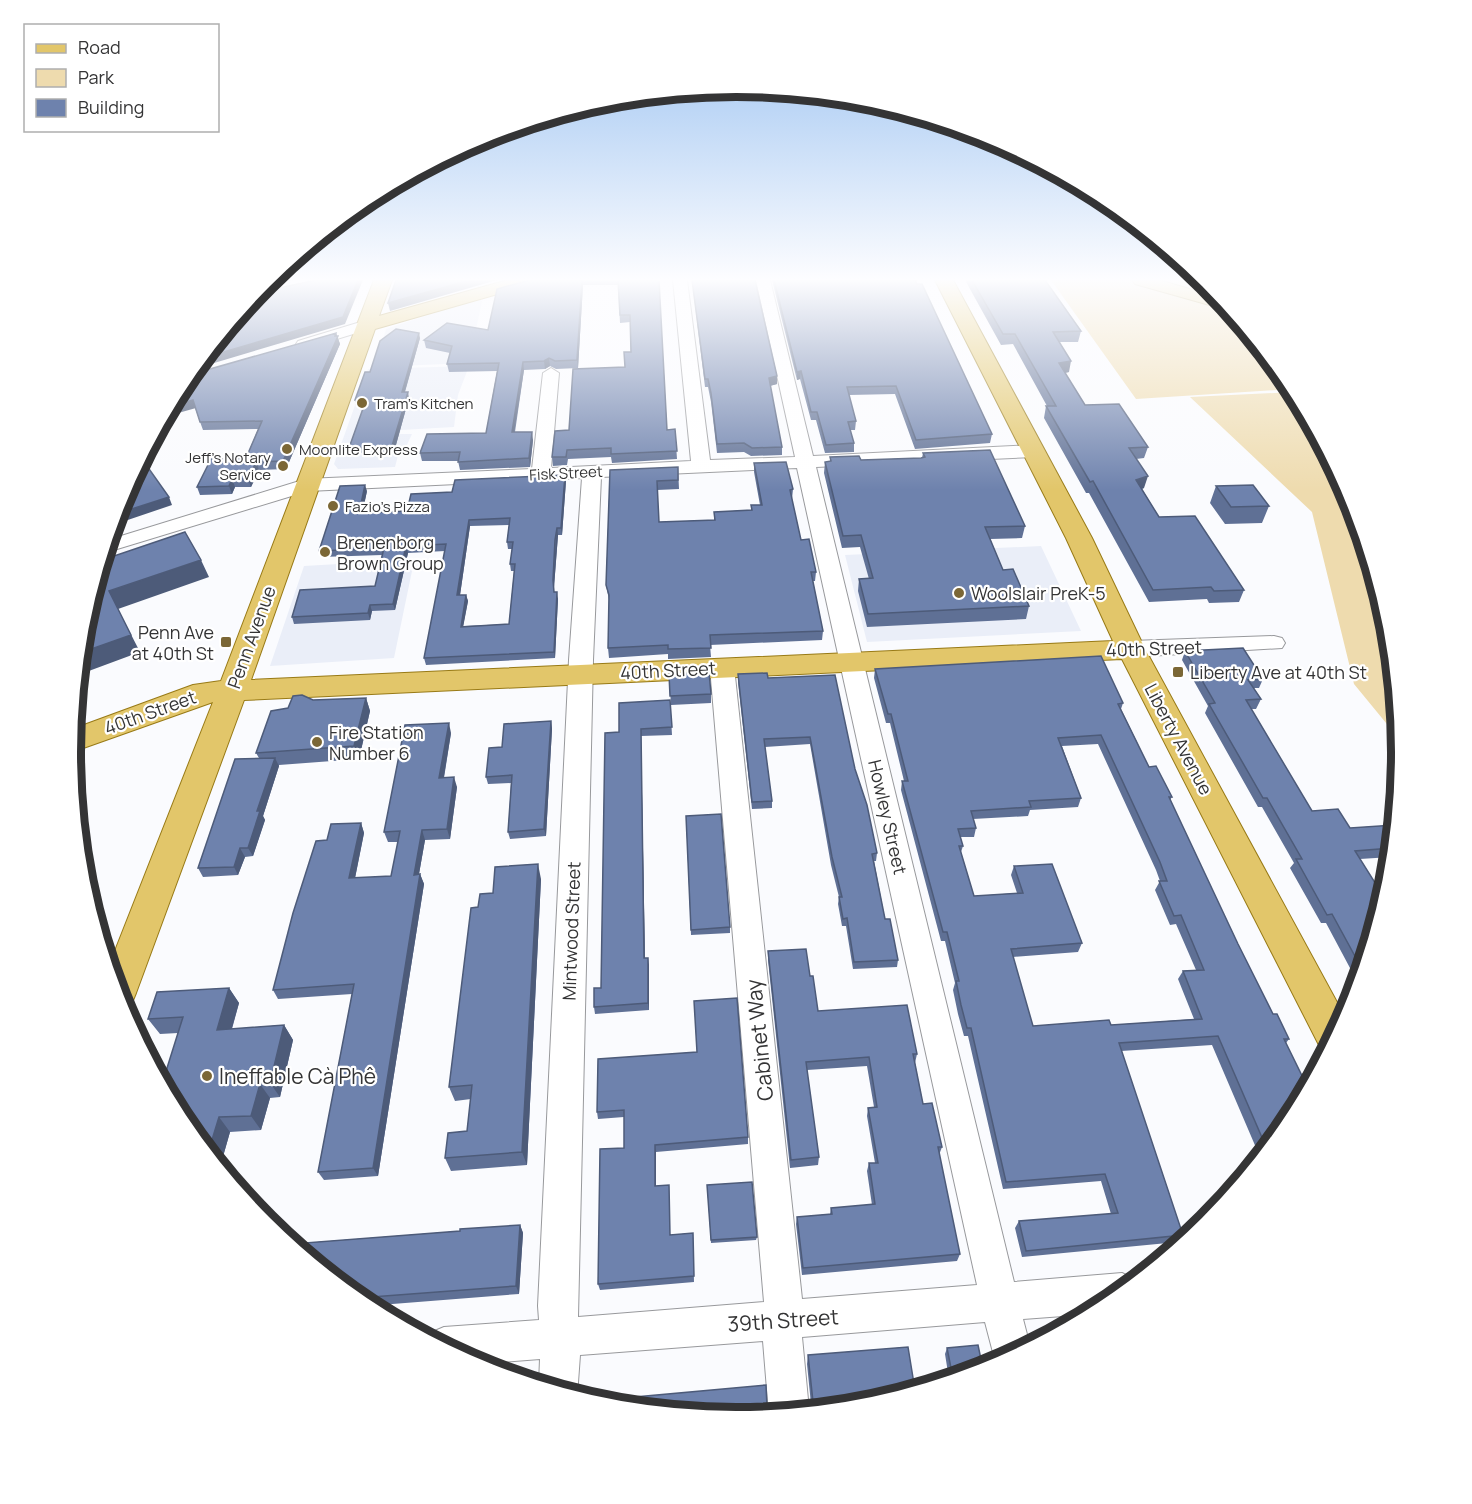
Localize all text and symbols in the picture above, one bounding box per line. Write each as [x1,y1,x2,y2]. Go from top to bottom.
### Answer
legend [24,24,219,132]
text: Road [78,35,121,59]
text: Park [78,65,115,89]
text: Building [78,95,144,119]
place label: Tram's Kitchen [374,393,474,414]
marker: Tram's Kitchen [355,396,369,410]
place label: Moonlite Express [299,439,418,460]
marker: Moonlite Express [280,442,294,456]
place label: Jeff's Notary Service [185,447,271,485]
marker: Jeff's Notary Service [276,459,290,473]
street label: Fisk Street [529,461,603,485]
place label: Fazio's Pizza [345,496,430,517]
marker: Fazio's Pizza [326,499,340,513]
place label: Brenenborg Brown Group [337,530,444,575]
marker: Brenenborg Brown Group [318,545,332,559]
place label: Woolslair PreK-5 [971,581,1106,605]
street label: Penn Avenue [221,582,281,692]
marker: Woolslair PreK-5 [952,586,966,600]
place label: Penn Ave at 40th St [132,620,214,665]
street label: 40th Street [1106,634,1202,662]
marker: Penn Ave at 40th St [219,635,233,649]
street label: 40th Street [619,656,717,684]
place label: Liberty Ave at 40th St [1190,660,1367,684]
marker: Liberty Ave at 40th St [1171,665,1185,679]
street label: Liberty Avenue [1140,679,1218,799]
street label: 40th Street [101,684,199,740]
place label: Fire Station Number 6 [329,720,424,765]
marker: Fire Station Number 6 [310,735,324,749]
street label: Howley Street [863,757,913,877]
street label: Mintwood Street [557,861,585,1001]
street label: Cabinet Way [739,978,779,1102]
place label: Ineffable Cà Phê [219,1062,376,1090]
marker: Ineffable Cà Phê [200,1069,214,1083]
street label: 39th Street [726,1302,840,1338]

